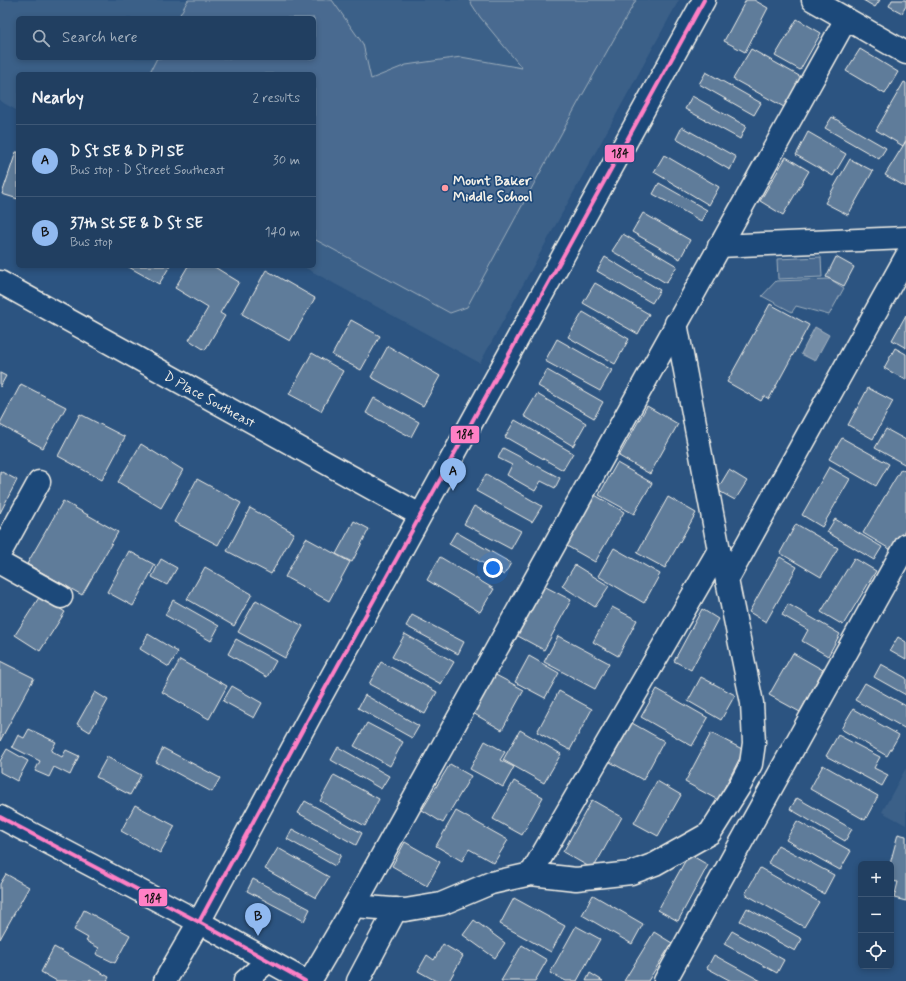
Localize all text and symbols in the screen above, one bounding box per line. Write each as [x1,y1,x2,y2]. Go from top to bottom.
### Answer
search box [16,16,316,60]
icon: search [30,27,52,49]
text: Search here [62,28,138,48]
text: Nearby [32,87,84,109]
text: 2 results [253,90,300,107]
text: D St SE & D Pl SE [70,142,184,162]
line badge: 184 [604,144,635,163]
text: 184 [611,147,629,161]
text: A [41,152,49,169]
text: 30 m [273,152,300,169]
text: Bus stop · D Street Southeast [70,162,225,179]
place label: Mount Baker Middle School [453,172,532,206]
marker: Mount Baker Middle School [440,183,450,193]
text: 37th St SE & D St SE [70,214,203,234]
text: B [41,224,49,241]
text: 140 m [265,224,300,241]
text: Bus stop [70,234,113,251]
street label: D Place Southeast [161,367,259,433]
line badge: 184 [450,425,480,444]
text: 184 [456,428,474,442]
pin: A [440,458,466,491]
your location [483,558,503,578]
map controls [858,861,894,969]
button: + [858,861,894,897]
line badge: 184 [138,888,168,907]
text: 184 [144,892,162,906]
button: − [858,897,894,933]
pin: B [245,903,271,936]
button: locate [858,933,894,969]

